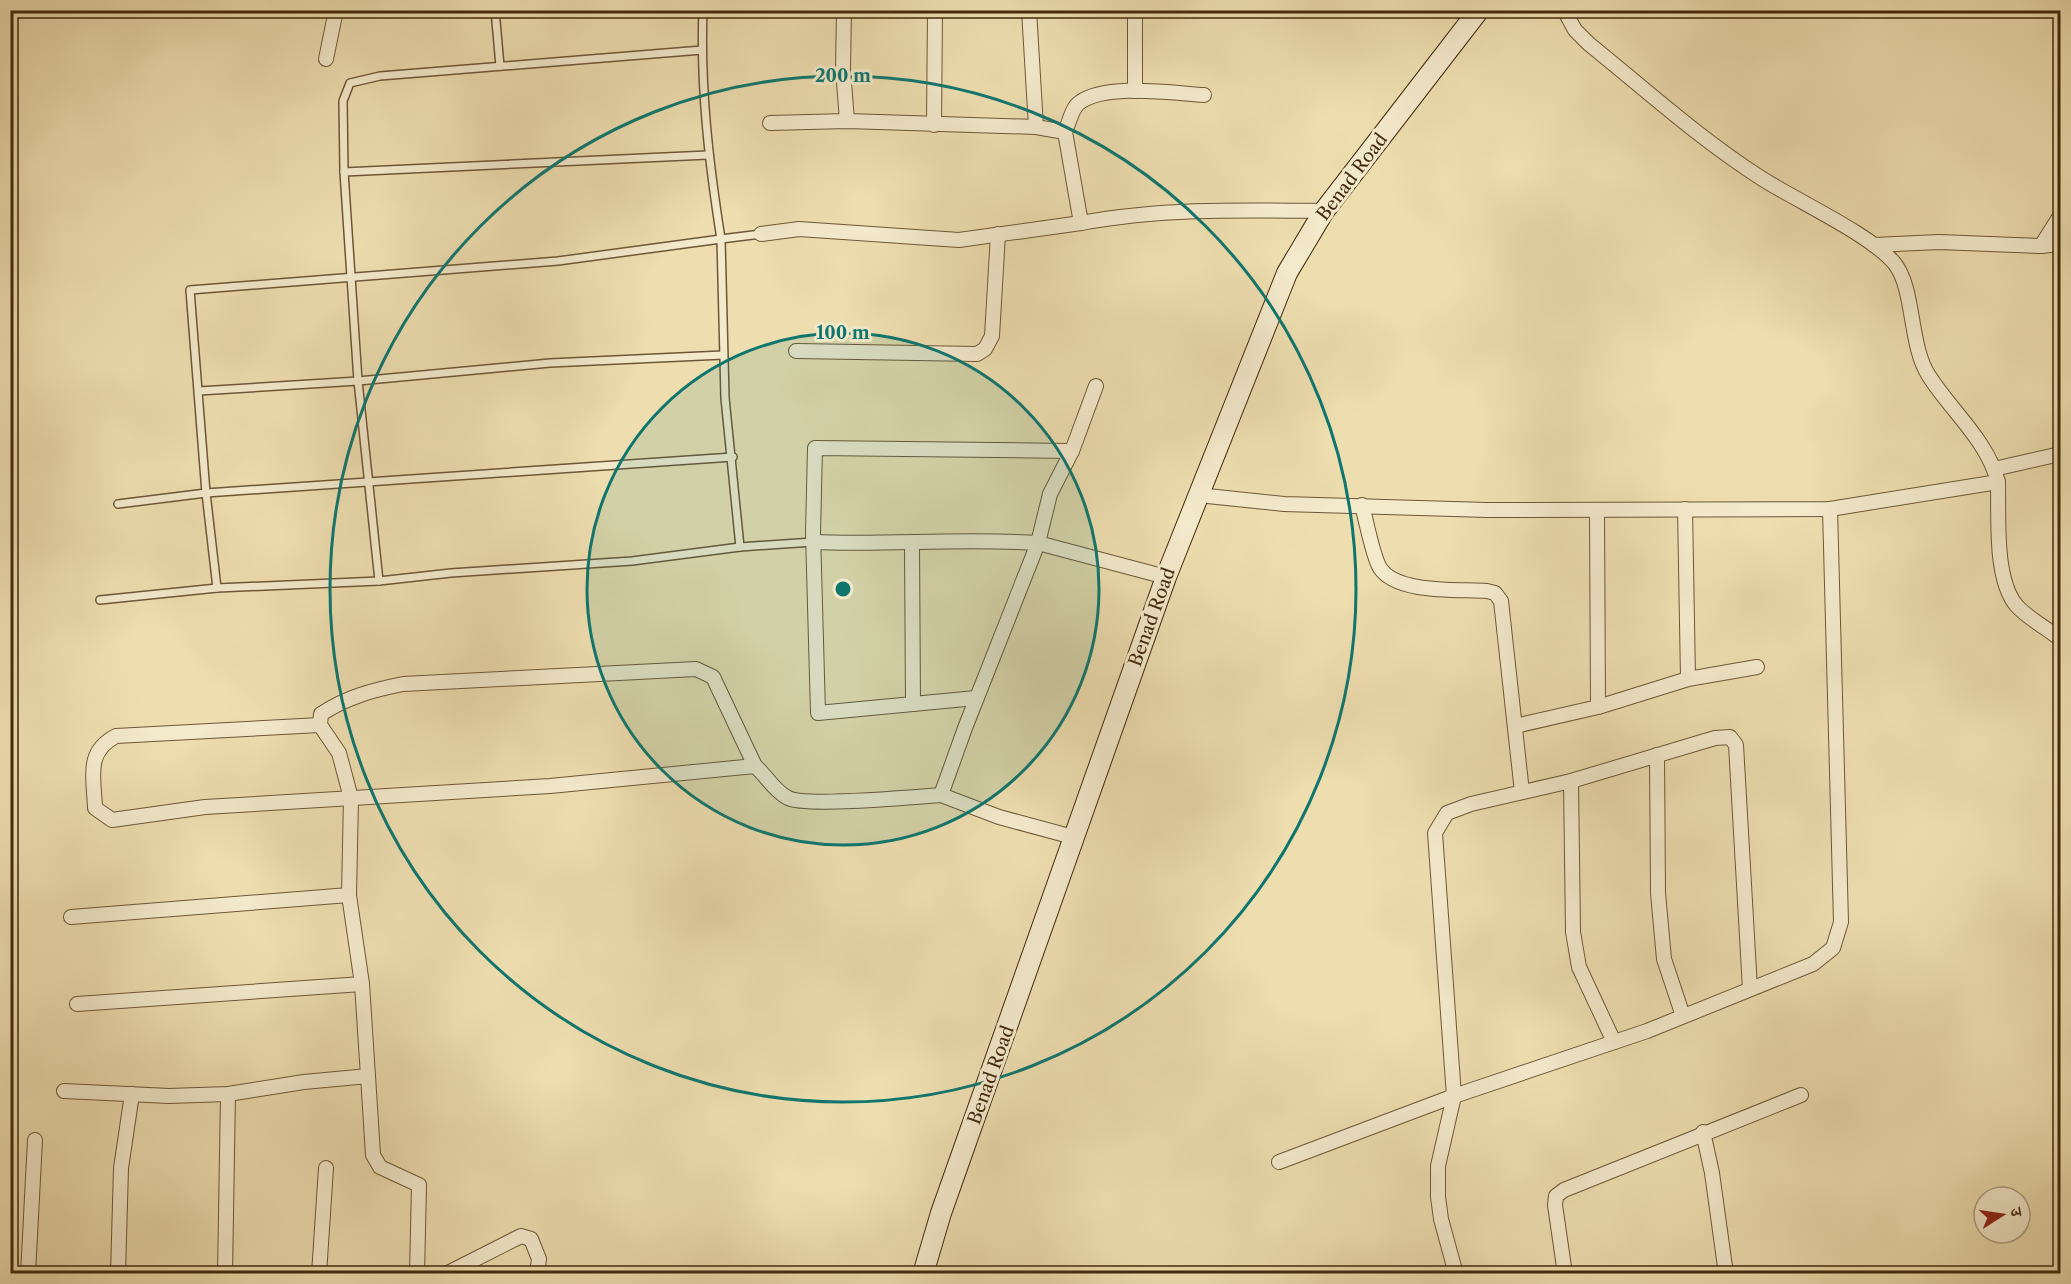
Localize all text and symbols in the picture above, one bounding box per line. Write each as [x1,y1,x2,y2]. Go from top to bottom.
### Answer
text: 200 m [815,65,871,87]
street label: Benad Road [1312,129,1392,225]
text: 100 m [816,322,870,344]
street label: Benad Road [1124,564,1180,669]
centre of rings [833,579,853,599]
street label: Benad Road [963,1022,1019,1127]
north arrow [1972,1185,2032,1245]
text: उ [2006,1205,2028,1220]

